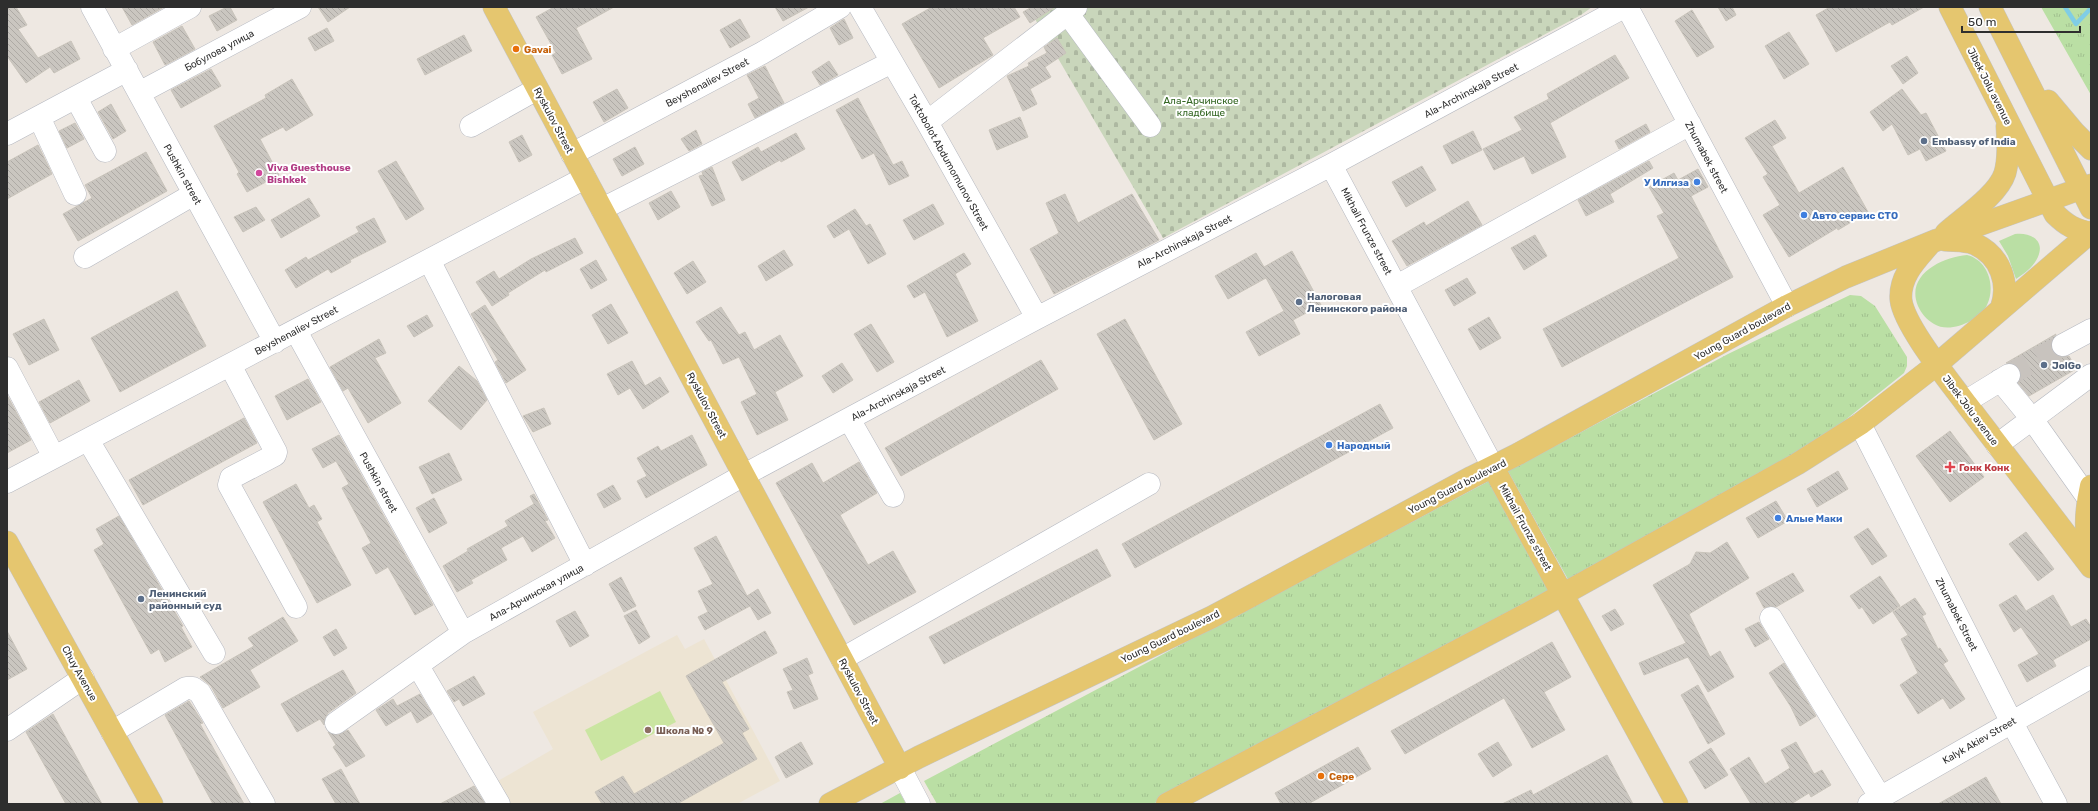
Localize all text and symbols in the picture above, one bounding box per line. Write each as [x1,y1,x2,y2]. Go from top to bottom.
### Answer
scale bar [1962,8,2080,34]
text: 50 m [1968,15,1996,29]
street label: Бобулова улица [183,28,256,74]
marker: Gavai [511,44,521,54]
place label: Gavai [524,44,552,56]
street label: Jibek Jolu avenue [1965,46,2014,127]
street label: Beyshenaliev Street [664,56,751,110]
street label: Ala-Archinskaja Street [1422,61,1521,121]
street label: Ryskulov Street [531,86,576,156]
street label: Toktobolot Abdumomunov Street [906,92,991,233]
park label: Ала-Арчинское кладбище [1163,95,1239,119]
street label: Zhumabek street [1682,120,1730,195]
marker: Embassy of India [1919,136,1929,146]
place label: Embassy of India [1932,136,2016,148]
street label: Pushkin street [161,142,204,207]
place label: Viva Guesthouse Bishkek [267,162,351,186]
marker: Viva Guesthouse Bishkek [254,168,264,178]
place label: У Илгиза [1644,177,1689,189]
marker: У Илгиза [1692,177,1702,187]
street label: Mikhail Frunze street [1338,186,1394,277]
marker: Авто сервис СТО [1799,210,1809,220]
place label: Авто сервис СТО [1812,210,1898,222]
street label: Ala-Archinskaja Street [1135,213,1234,271]
place label: Налоговая Ленинского района [1307,291,1407,315]
marker: Налоговая Ленинского района [1294,297,1304,307]
street label: Young Guard boulevard [1692,300,1793,363]
street label: Beyshenaliev Street [253,304,340,358]
marker: JolGo [2039,360,2049,370]
place label: JolGo [2052,360,2081,372]
street label: Ala-Archinskaja Street [849,364,948,424]
street label: Ryskulov Street [684,371,729,441]
street label: Jibek Jolu avenue [1940,373,2001,448]
marker: Народный [1324,440,1334,450]
place label: Народный [1337,440,1390,452]
street label: Pushkin street [357,450,400,515]
street label: Young Guard boulevard [1406,457,1509,517]
marker: Гонк Конк [1944,461,1956,473]
place label: Гонк Конк [1959,462,2010,474]
street label: Mikhail Frunze street [1496,482,1554,573]
marker: Алые Маки [1773,513,1783,523]
place label: Алые Маки [1786,513,1842,525]
street label: Ала-Арчинская улица [487,562,586,624]
street label: Zhumabek Street [1932,576,1980,653]
place label: Ленинский районный суд [149,588,222,612]
marker: Ленинский районный суд [136,594,146,604]
street label: Young Guard boulevard [1119,608,1222,666]
street label: Chuy Avenue [59,644,99,704]
street label: Ryskulov Street [836,657,881,727]
street label: Kalyk Akiev Street [1941,715,2019,767]
marker: Школа № 9 [643,725,653,735]
place label: Школа № 9 [656,725,713,737]
marker: Сере [1316,771,1326,781]
place label: Сере [1329,771,1354,783]

